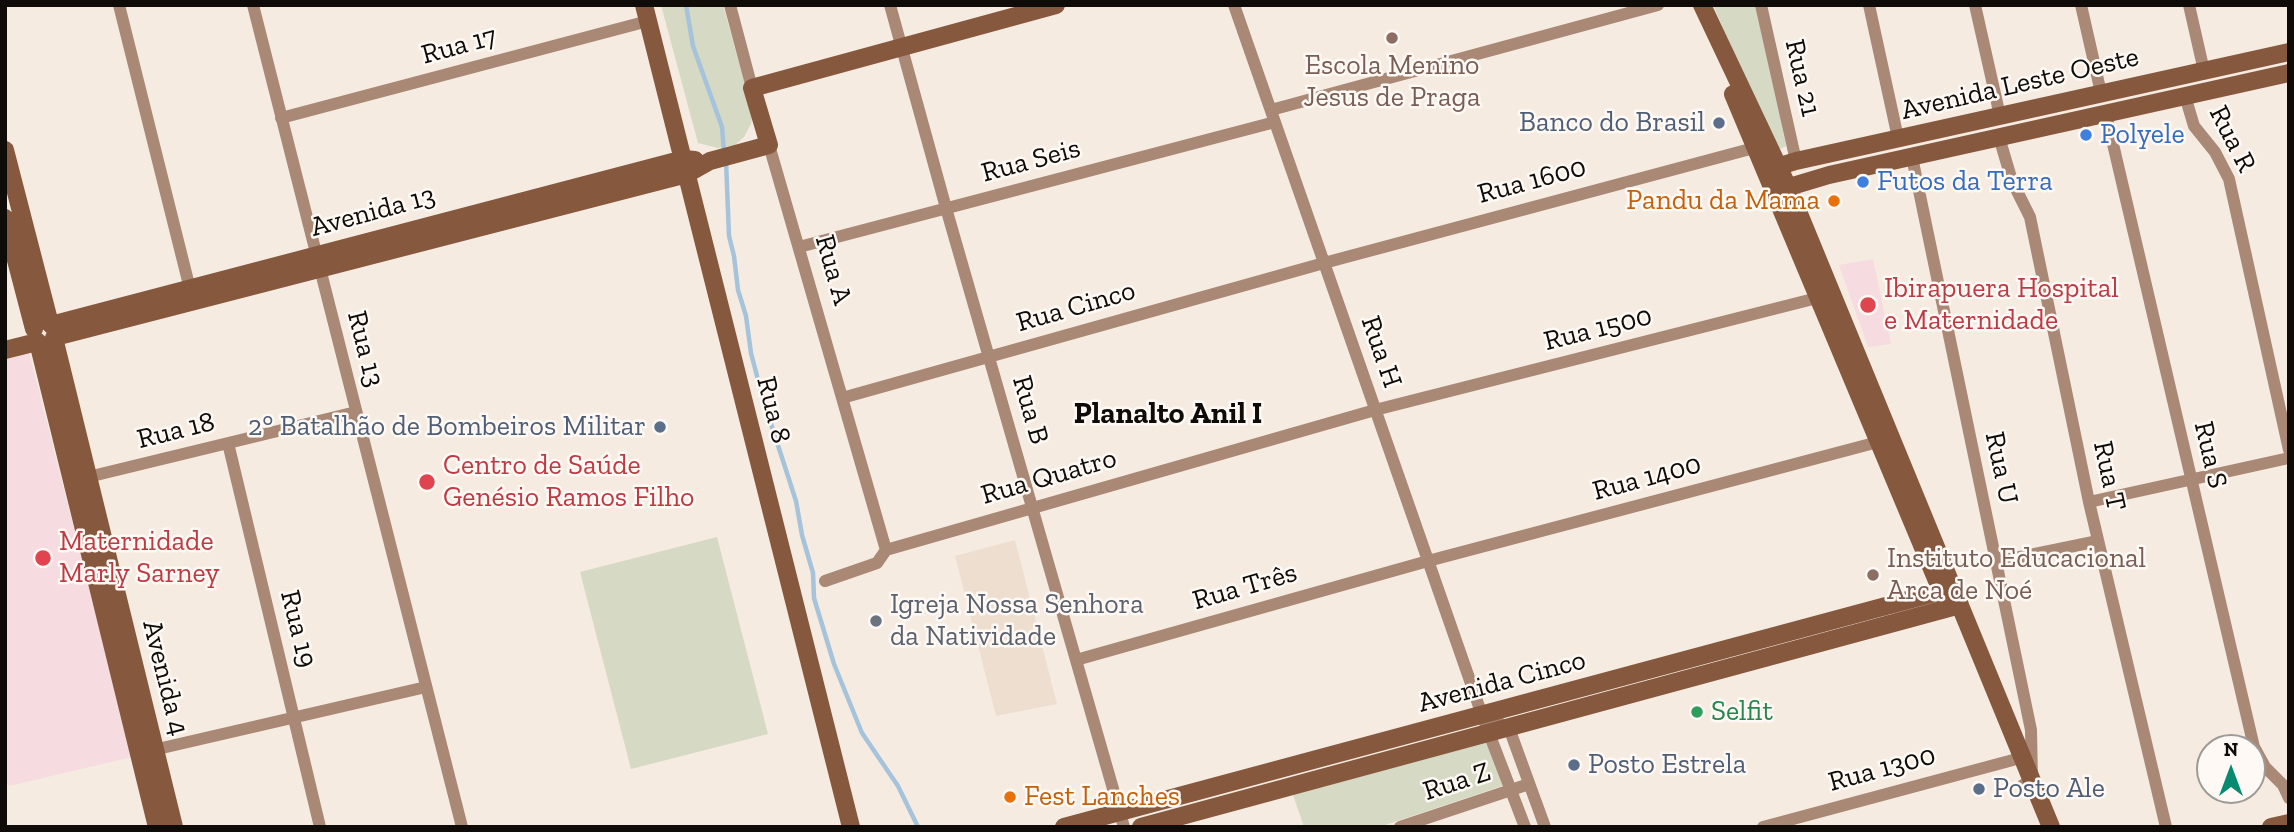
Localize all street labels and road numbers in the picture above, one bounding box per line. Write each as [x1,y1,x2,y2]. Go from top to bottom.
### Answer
street label: Rua 17 [418,20,500,72]
street label: Rua 21 [1777,36,1827,120]
street label: Avenida Leste Oeste [1898,40,2142,128]
street label: Rua R [2201,100,2263,178]
street label: Rua Seis [978,132,1084,190]
street label: Rua 1600 [1474,150,1590,212]
street label: Avenida 13 [307,179,439,245]
street label: Rua A [807,231,859,309]
street label: Rua Cinco [1013,274,1139,340]
street label: Rua 1500 [1540,299,1656,359]
street label: Rua 13 [339,307,391,391]
street label: Rua H [1353,312,1409,392]
street label: Rua B [1004,372,1056,448]
street label: Rua 8 [748,373,798,447]
street label: Rua 18 [134,405,218,457]
street label: Rua S [2186,418,2234,492]
street label: Rua U [1977,429,2025,507]
street label: Rua T [2085,438,2133,514]
street label: Rua Quatro [977,442,1121,512]
street label: Rua 1400 [1589,447,1705,509]
street label: Rua Três [1189,556,1301,618]
street label: Rua 19 [272,587,324,671]
street label: Avenida 4 [134,617,196,739]
street label: Avenida Cinco [1414,643,1590,721]
street label: Rua 1300 [1825,739,1939,799]
street label: Rua Z [1419,755,1495,809]

